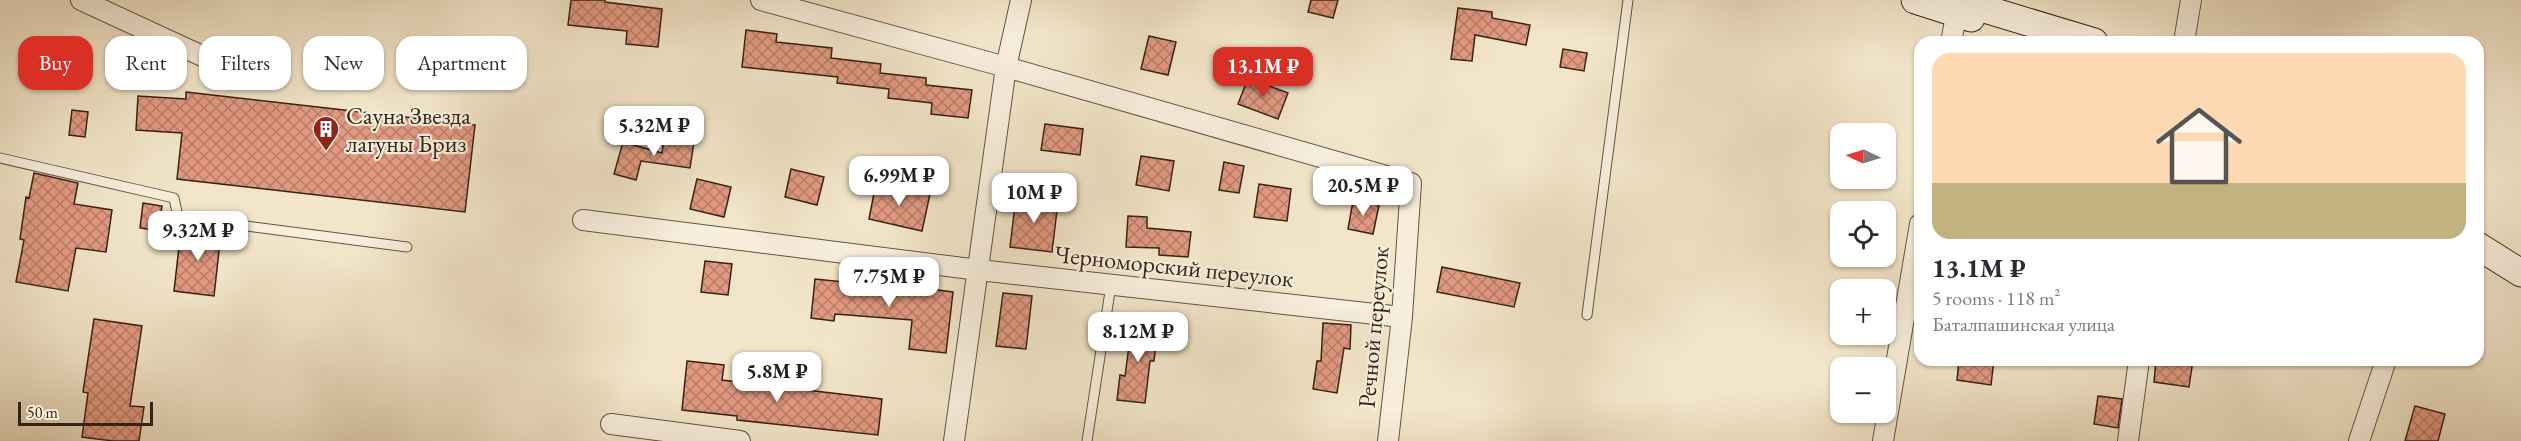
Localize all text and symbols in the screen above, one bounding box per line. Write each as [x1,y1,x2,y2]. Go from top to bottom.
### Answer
chip: Buy [18,36,93,90]
chip: Rent [105,36,187,90]
chip: Filters [199,36,291,90]
chip: New [303,36,384,90]
chip: Apartment [396,36,527,90]
pin: 13.1M ₽ [1208,47,1318,98]
text: 13.1M ₽ [1227,53,1299,79]
icon: home [2145,92,2253,200]
place label: Сауна Звезда лагуны Бриз [346,100,471,159]
pin: 5.32M ₽ [599,106,709,157]
text: 5.32M ₽ [618,112,690,138]
building icon: Сауна Звезда лагуны Бриз [311,114,341,152]
north arrow [1830,123,1896,189]
map controls [1830,123,1896,423]
pin: 6.99M ₽ [844,156,954,207]
text: 6.99M ₽ [863,162,935,188]
pin: 20.5M ₽ [1308,166,1418,217]
text: 20.5M ₽ [1327,172,1399,198]
pin: 10M ₽ [992,173,1076,224]
text: 10M ₽ [1006,179,1062,205]
button: locate [1830,201,1896,267]
pin: 9.32M ₽ [143,211,253,262]
text: 9.32M ₽ [162,217,234,243]
street label: Черноморский переулок [1053,238,1296,294]
street label: Речной переулок [1350,244,1396,409]
text: 13.1M ₽ [1932,251,2026,285]
pin: 7.75M ₽ [834,257,944,308]
text: 7.75M ₽ [853,263,925,289]
button: + [1830,279,1896,345]
text: 5 rooms · 118 m² [1932,285,2060,311]
text: Баталпашинская улица [1932,311,2115,337]
pin: 8.12M ₽ [1083,312,1193,363]
text: 8.12M ₽ [1102,318,1174,344]
pin: 5.8M ₽ [728,352,826,403]
button: − [1830,357,1896,423]
text: 5.8M ₽ [746,358,808,384]
scale bar [18,399,153,426]
text: 50 m [27,402,58,423]

